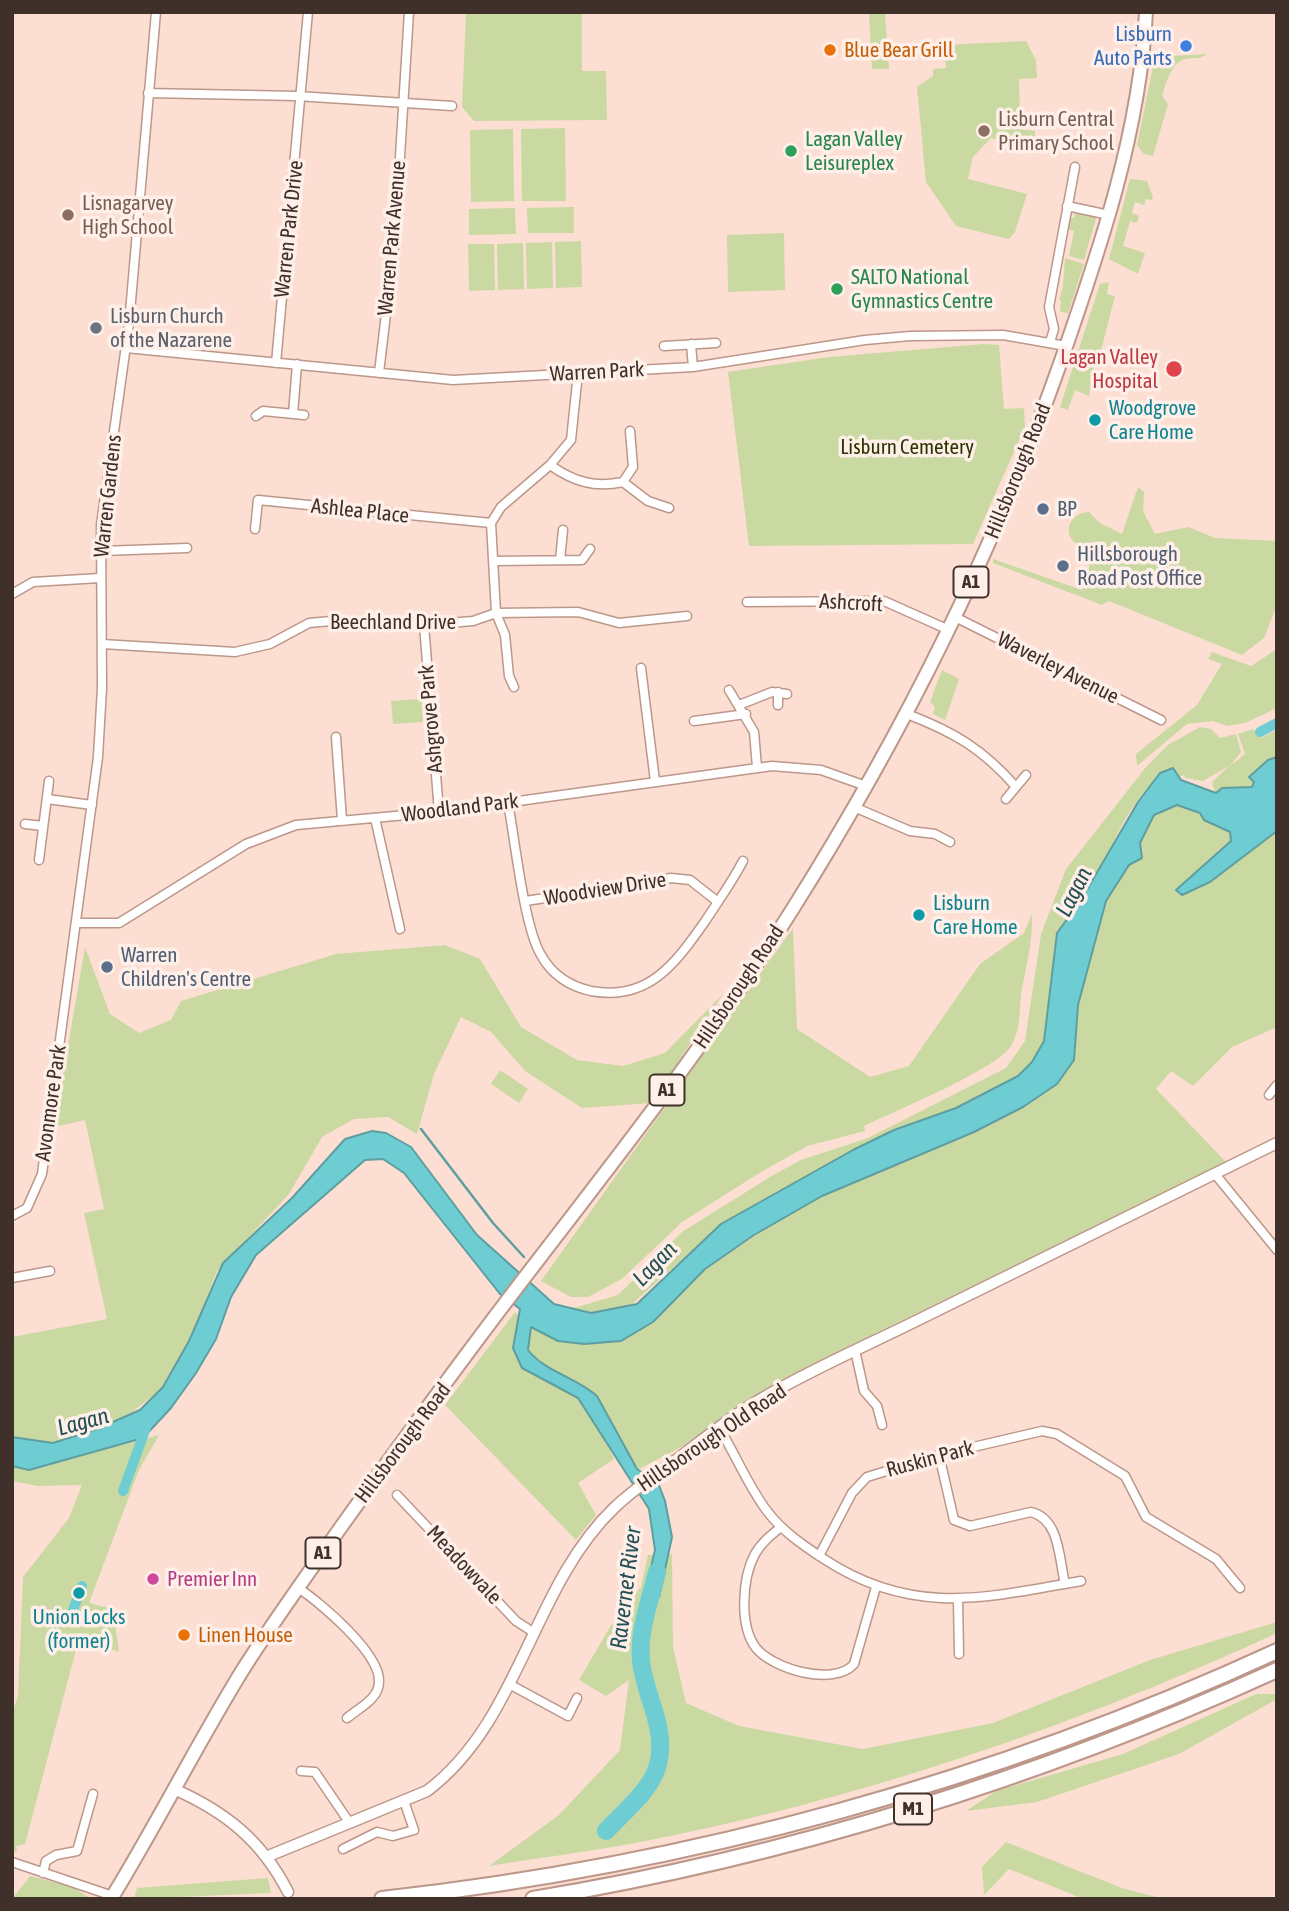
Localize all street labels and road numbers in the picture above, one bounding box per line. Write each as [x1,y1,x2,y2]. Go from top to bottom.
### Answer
street label: Warren Park Drive [269,159,309,299]
street label: Warren Park Avenue [373,159,411,317]
street label: Warren Park [549,357,645,387]
street label: Hillsborough Road [979,400,1057,542]
street label: Warren Gardens [89,433,127,559]
street label: Ashlea Place [310,493,410,529]
road number: A1 [954,566,988,597]
street label: Ashcroft [819,589,883,617]
street label: Beechland Drive [330,609,456,635]
street label: Waverley Avenue [993,627,1123,709]
street label: Ashgrove Park [414,664,448,774]
street label: Woodland Park [400,788,520,828]
street label: Woodview Drive [542,867,668,911]
street label: Hillsborough Road [688,920,790,1054]
street label: Avonmore Park [30,1043,72,1163]
road number: A1 [650,1074,684,1106]
street label: Hillsborough Road [350,1378,456,1508]
street label: Hillsborough Old Road [633,1379,791,1497]
street label: Ruskin Park [883,1435,977,1483]
street label: Meadowvale [421,1520,507,1610]
road number: A1 [306,1538,340,1568]
road number: M1 [894,1794,932,1825]

